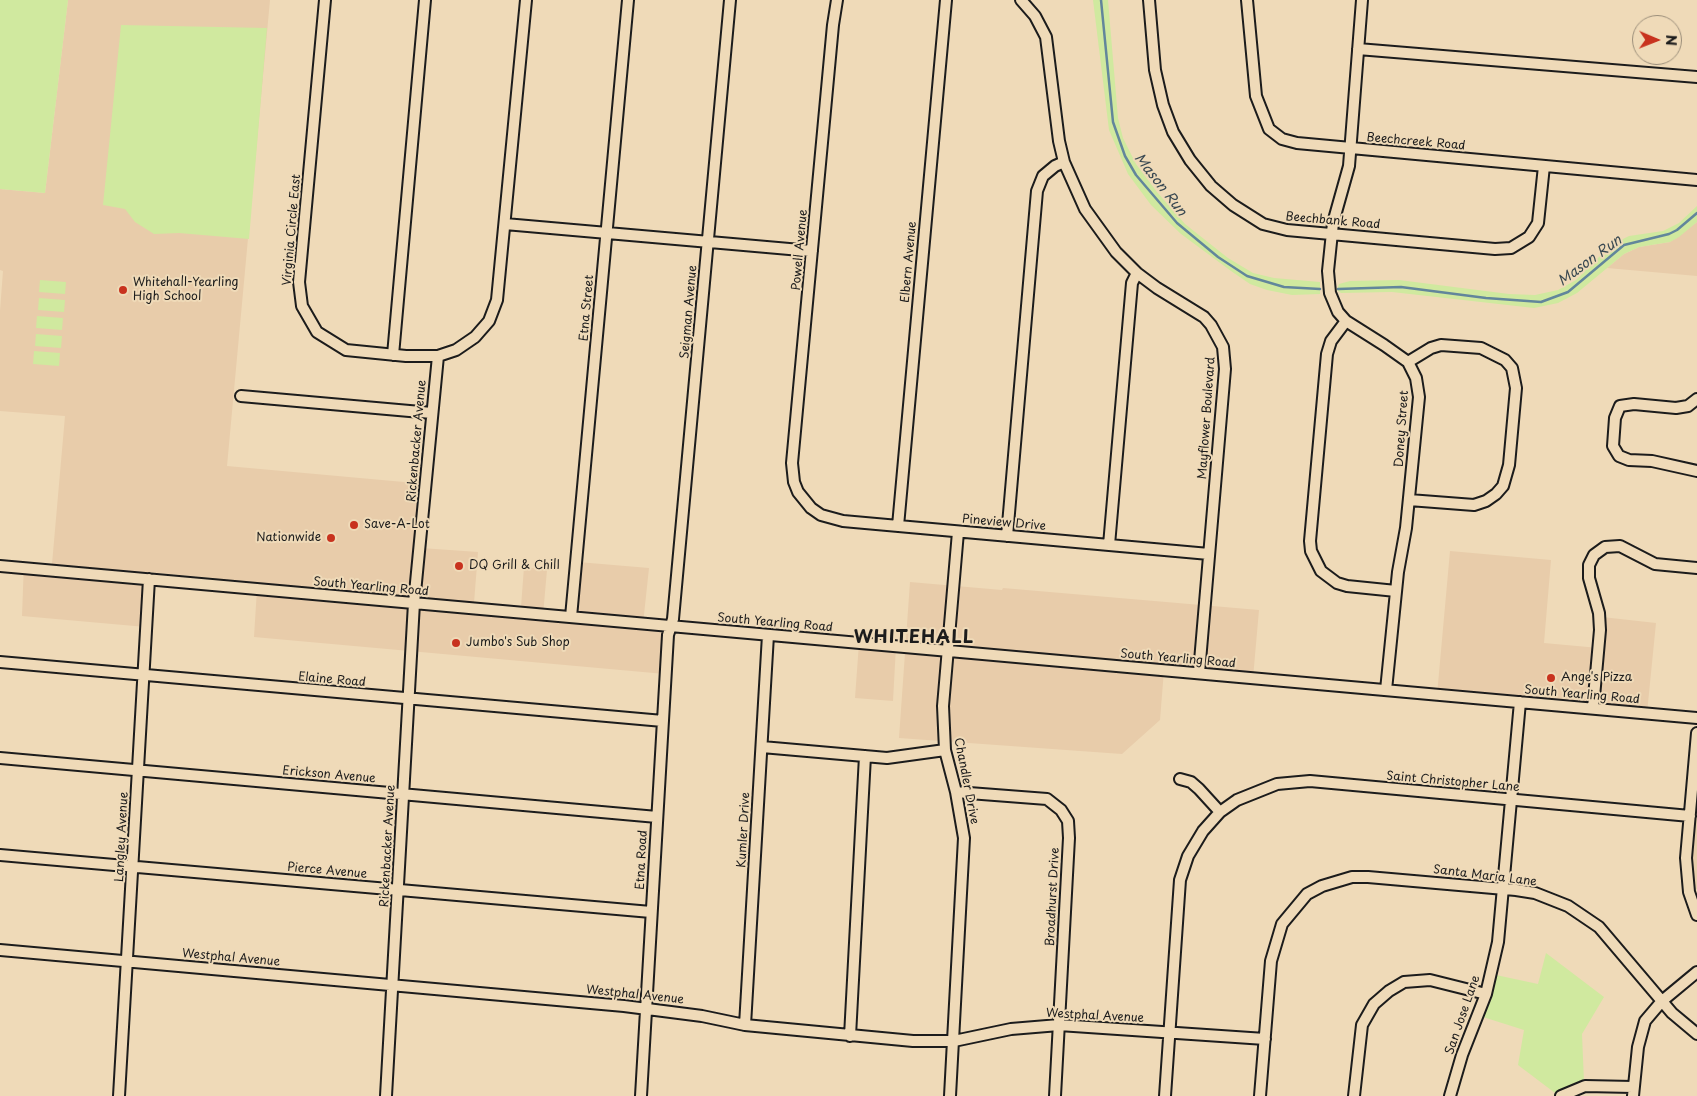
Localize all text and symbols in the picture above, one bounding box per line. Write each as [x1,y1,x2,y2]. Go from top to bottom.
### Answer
north arrow [1632,15,1682,65]
text: N [1661,35,1682,46]
street label: Beechcreek Road [1366,131,1466,153]
water label: Mason Run [1130,150,1190,220]
street label: Virginia Circle East [280,174,304,286]
street label: Powell Avenue [789,209,811,291]
street label: Beechbank Road [1285,210,1381,232]
street label: Elbern Avenue [898,221,920,303]
water label: Mason Run [1555,232,1625,290]
street label: Seigman Avenue [678,265,700,359]
street label: Etna Street [577,274,597,342]
place label: Whitehall-Yearling High School [133,276,238,304]
marker: Whitehall-Yearling High School [117,284,129,296]
street label: Mayflower Boulevard [1196,356,1218,480]
street label: Rickenbacker Avenue [404,379,430,503]
street label: Doney Street [1392,390,1412,468]
street label: Pineview Drive [962,512,1046,534]
place label: Save-A-Lot [364,518,430,532]
marker: Save-A-Lot [348,519,360,531]
place label: Nationwide [256,531,321,545]
marker: Nationwide [325,532,337,544]
place label: DQ Grill & Chill [469,559,560,573]
marker: DQ Grill & Chill [453,560,465,572]
street label: South Yearling Road [313,575,429,599]
street label: South Yearling Road [717,611,833,635]
district label: WHITEHALL [852,627,976,649]
place label: Jumbo's Sub Shop [466,636,570,650]
marker: Jumbo's Sub Shop [450,637,462,649]
street label: South Yearling Road [1120,647,1236,671]
street label: Elaine Road [298,670,366,690]
place label: Ange's Pizza [1561,671,1632,685]
marker: Ange's Pizza [1545,672,1557,684]
street label: South Yearling Road [1524,683,1640,707]
street label: Chandler Drive [951,737,981,825]
street label: Erickson Avenue [282,764,376,786]
street label: Saint Christopher Lane [1386,769,1520,795]
street label: Rickenbacker Avenue [378,784,398,908]
street label: Langley Avenue [112,791,132,883]
street label: Kumler Drive [735,792,753,868]
street label: Etna Road [633,830,651,890]
street label: Broadhurst Drive [1043,847,1063,947]
street label: Pierce Avenue [286,860,368,882]
street label: Santa Maria Lane [1432,862,1538,890]
street label: Westphal Avenue [181,947,281,969]
street label: San Jose Lane [1443,973,1483,1057]
street label: Westphal Avenue [585,983,685,1007]
street label: Westphal Avenue [1046,1006,1144,1026]

